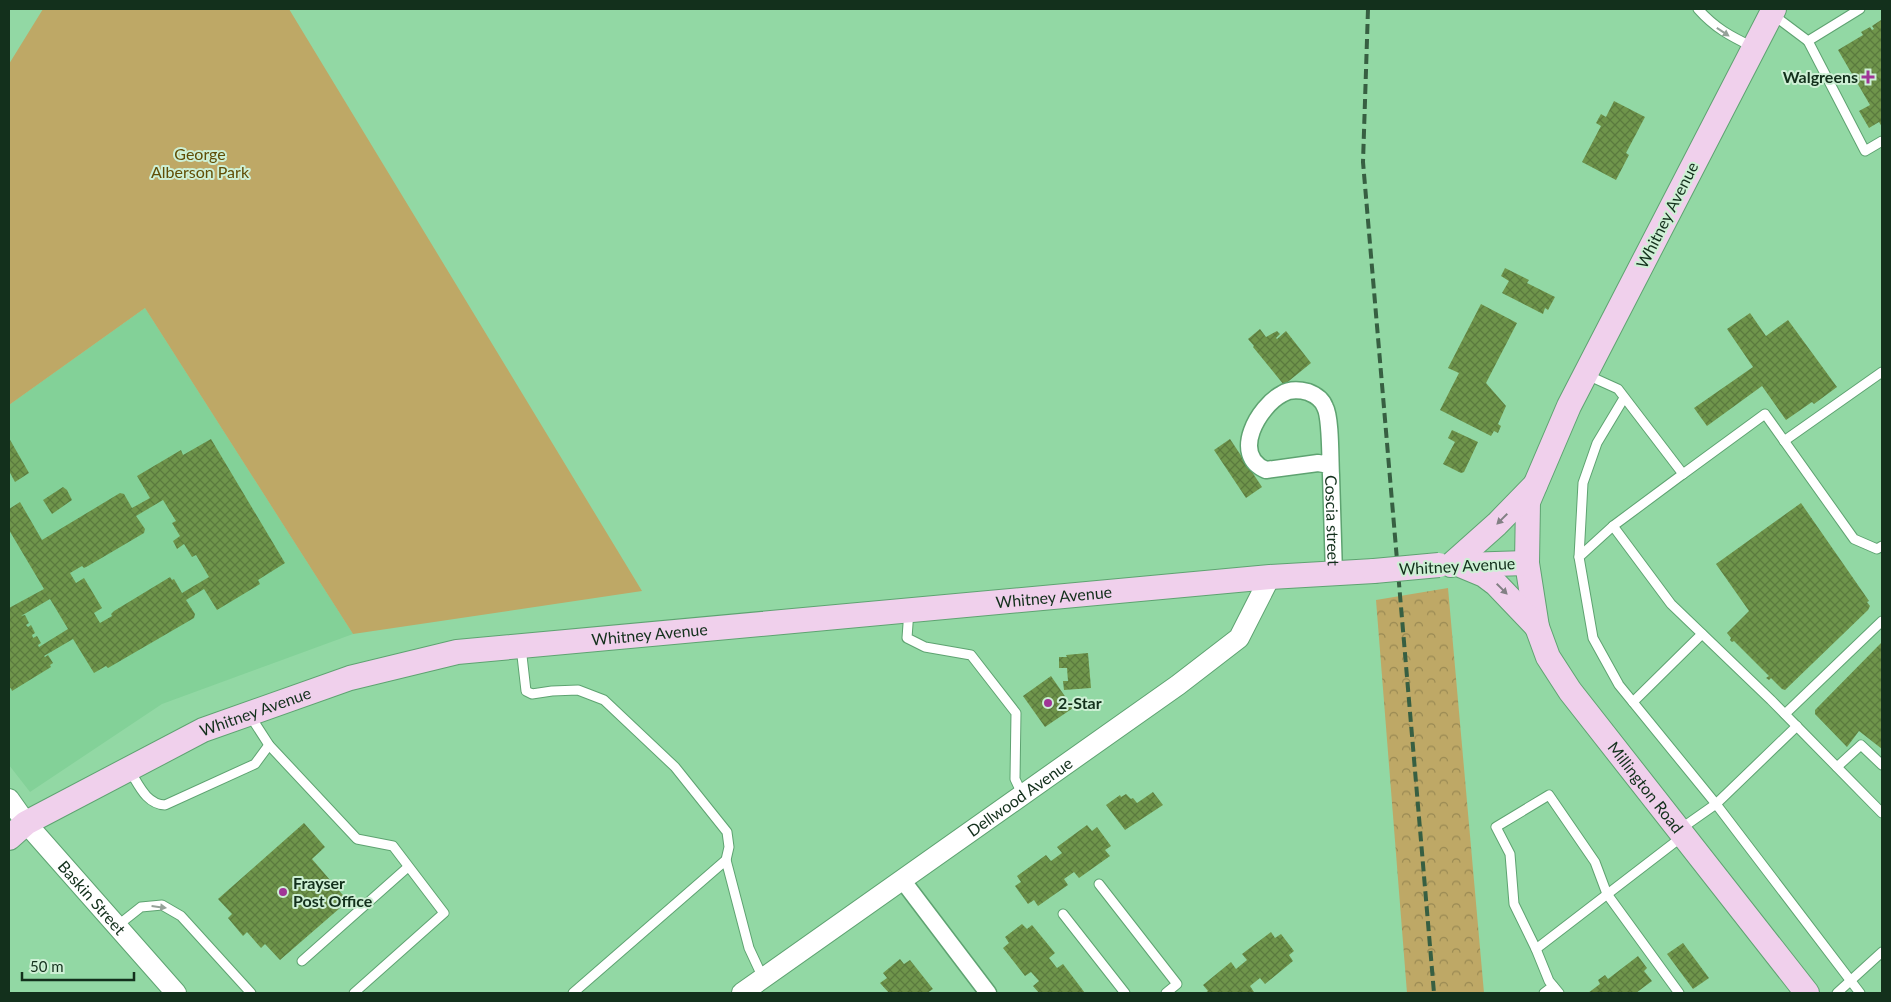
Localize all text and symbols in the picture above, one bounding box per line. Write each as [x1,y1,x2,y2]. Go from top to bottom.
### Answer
one-way arrow [1717,27,1730,37]
place label: Walgreens [1783,67,1858,86]
marker: Walgreens [1862,71,1874,83]
park label: George Alberson Park [151,144,250,181]
street label: Whitney Avenue [1632,159,1701,271]
street label: Coscia street [1322,475,1344,566]
one-way arrow [1496,513,1508,525]
street label: Whitney Avenue [1398,553,1516,578]
street label: Whitney Avenue [995,582,1113,611]
one-way arrow [1495,583,1507,595]
street label: Whitney Avenue [591,619,708,649]
street label: Whitney Avenue [197,683,313,739]
place label: 2-Star [1058,693,1102,712]
marker: 2-Star [1042,697,1054,709]
street label: Millington Road [1604,738,1688,836]
street label: Dellwood Avenue [963,753,1076,840]
street label: Baskin Street [55,856,130,938]
place label: Frayser Post Office [293,873,373,910]
marker: Frayser Post Office [277,886,289,898]
one-way arrow [151,903,167,911]
scale bar [22,950,135,982]
text: 50 m [30,957,64,975]

